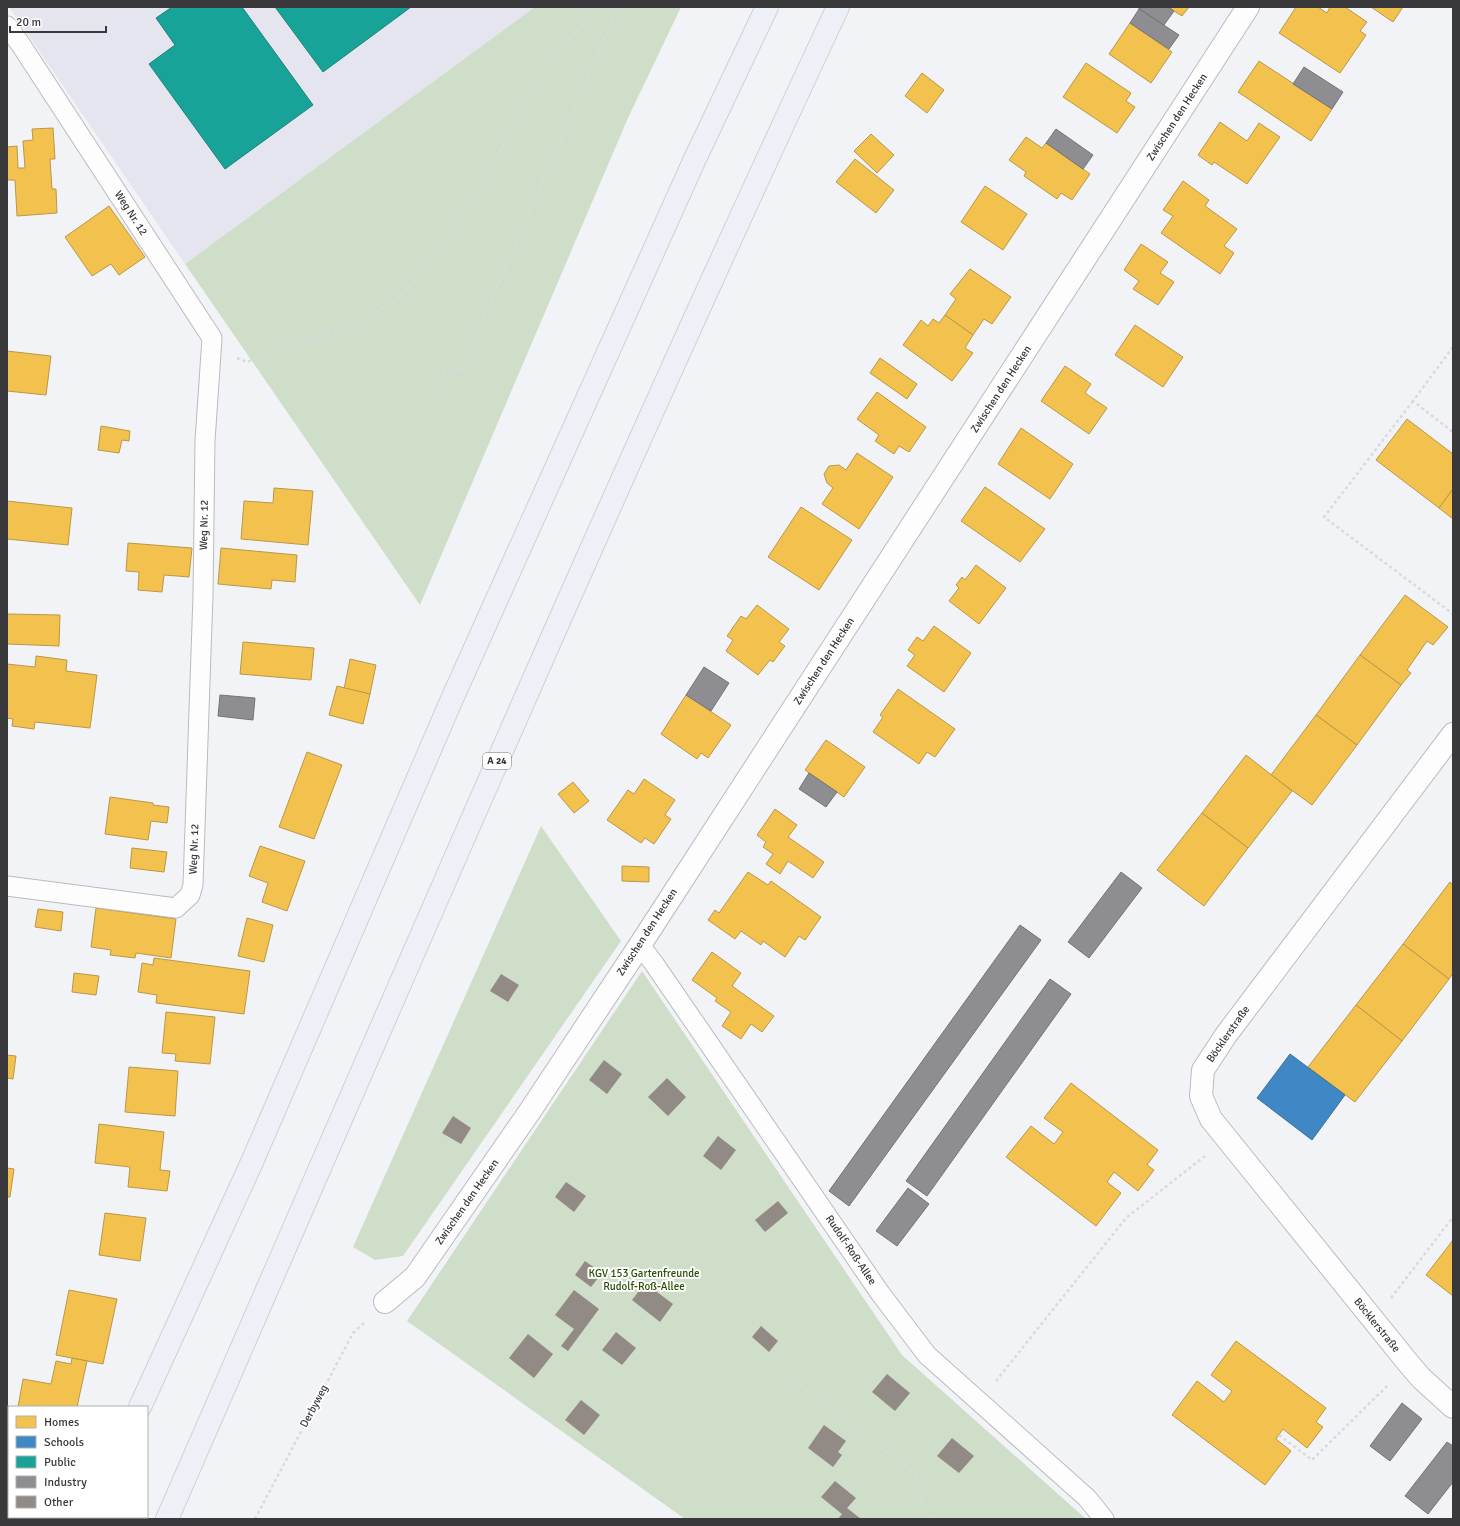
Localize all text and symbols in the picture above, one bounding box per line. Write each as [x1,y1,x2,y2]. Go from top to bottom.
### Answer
scale bar [10,8,106,34]
text: 20 m [16,15,41,30]
street label: Zwischen den Hecken [1144,71,1210,163]
street label: Weg Nr. 12 [112,188,150,238]
street label: Zwischen den Hecken [968,343,1034,435]
street label: Weg Nr. 12 [197,500,211,550]
street label: Zwischen den Hecken [791,615,857,707]
road number: A 24 [483,753,511,769]
street label: Weg Nr. 12 [187,823,201,875]
street label: Zwischen den Hecken [614,886,680,978]
street label: Böcklerstraße [1204,1003,1252,1065]
street label: Zwischen den Hecken [433,1157,501,1247]
street label: Rudolf-Roß-Allee [823,1213,879,1287]
park label: KGV 153 Gartenfreunde Rudolf-Roß-Allee [588,1267,700,1293]
street label: Böcklerstraße [1351,1295,1403,1355]
street label: Derbyweg [297,1382,331,1430]
legend [8,1406,148,1518]
text: Homes [44,1415,79,1430]
text: Schools [44,1435,84,1450]
text: Public [44,1455,76,1470]
text: Industry [44,1475,87,1490]
text: Other [44,1495,74,1510]

